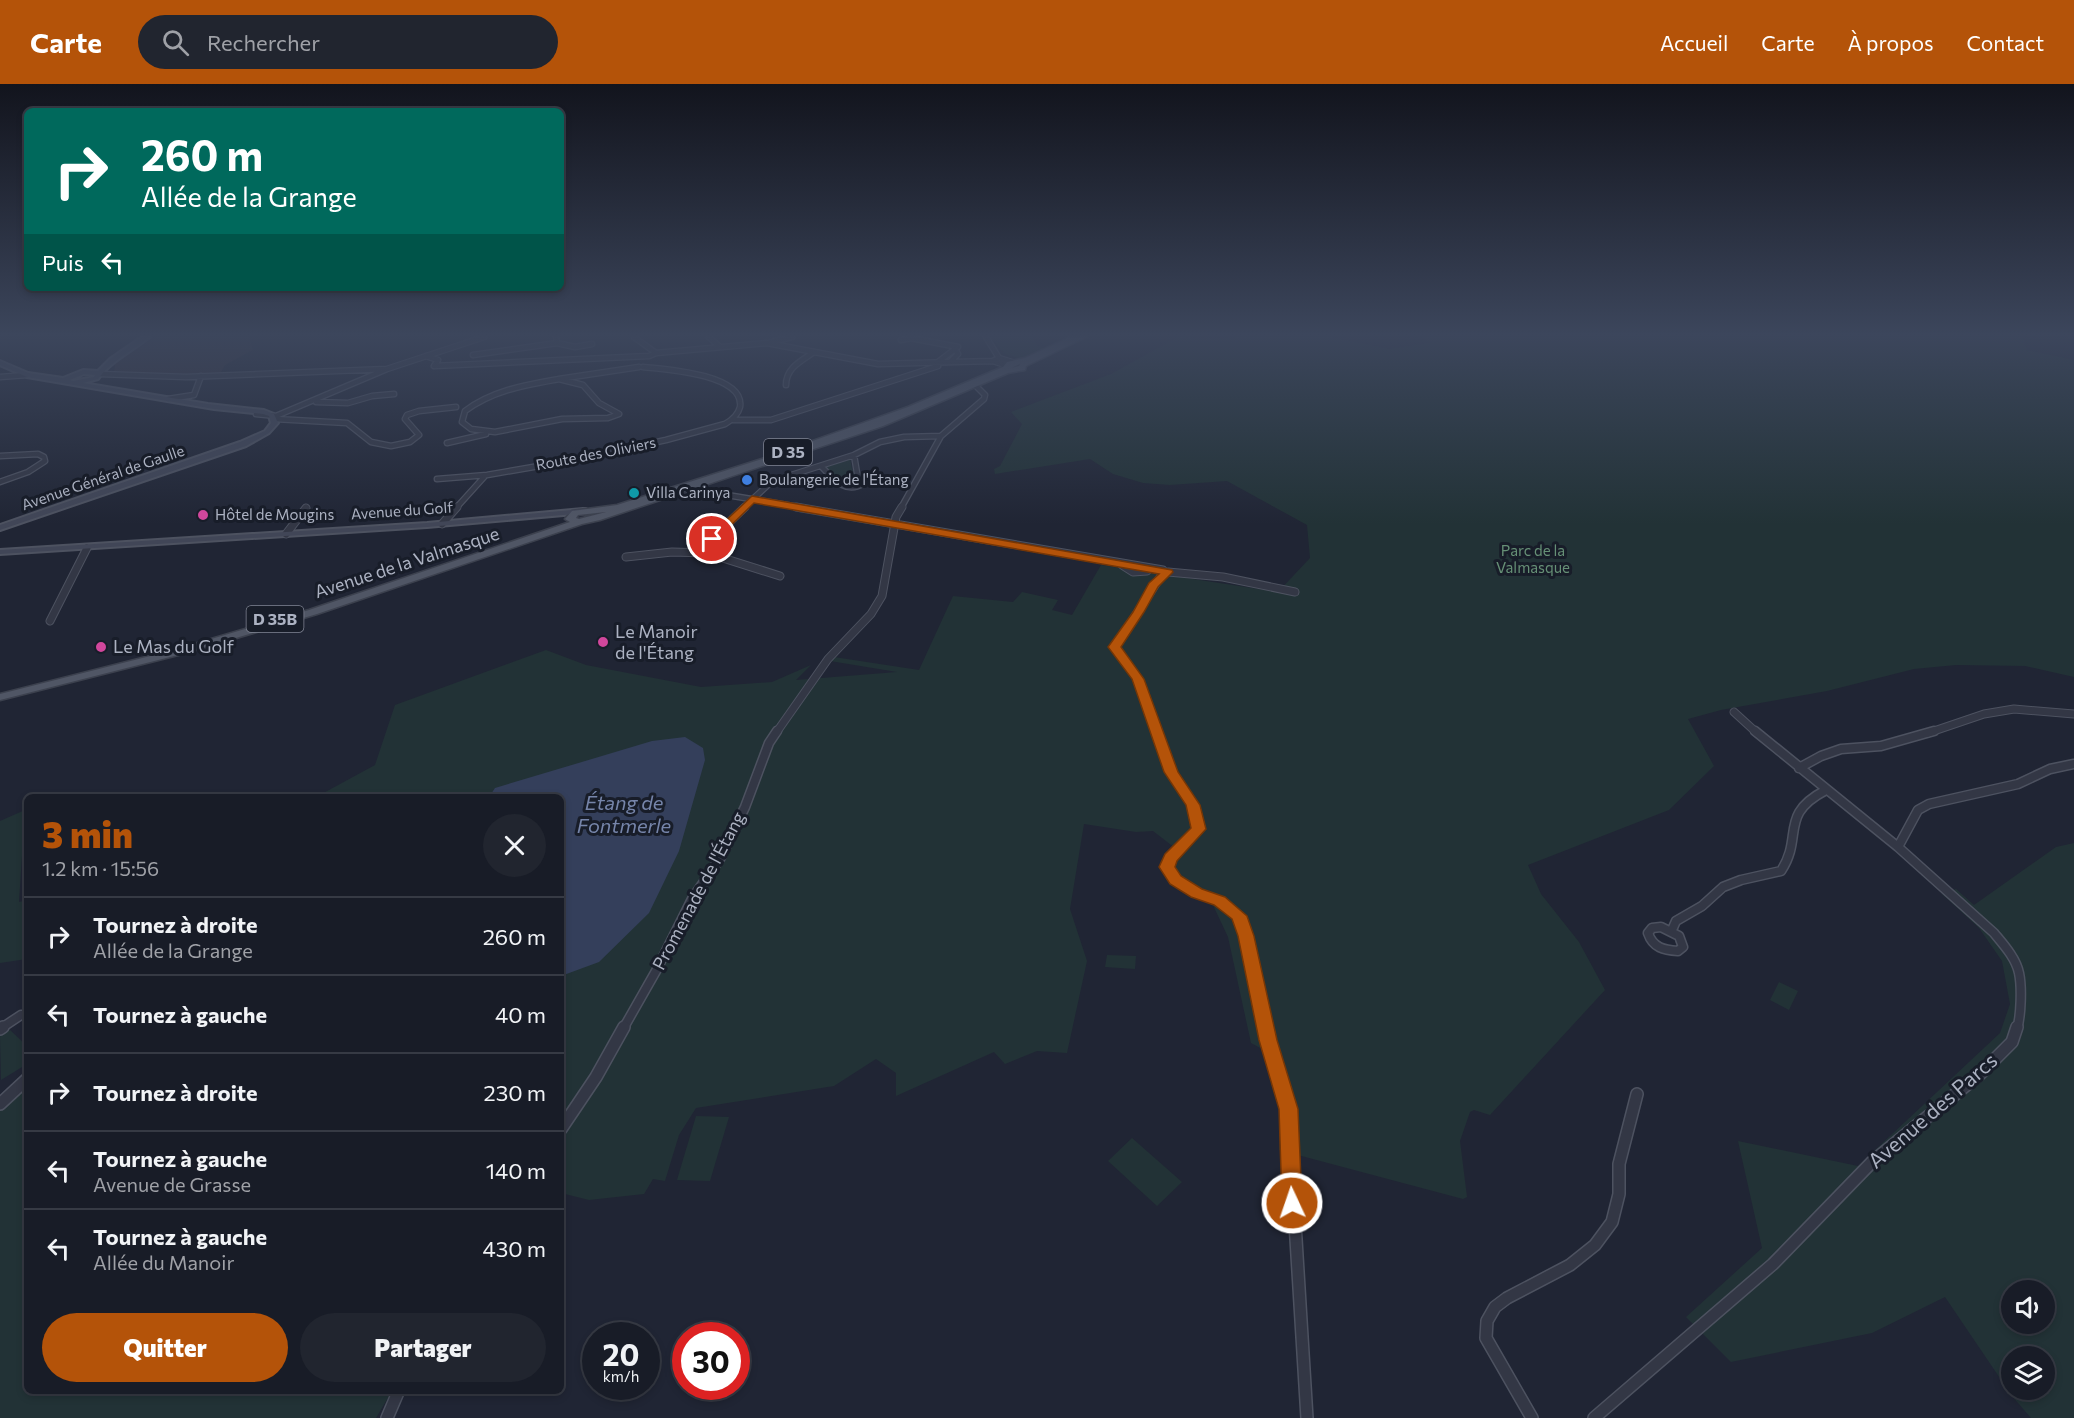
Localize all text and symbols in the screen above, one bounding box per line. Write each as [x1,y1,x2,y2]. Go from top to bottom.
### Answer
search box [138,15,558,69]
text: Carte [30,25,102,59]
icon: search [159,26,192,59]
text: Rechercher [207,29,320,56]
text: Accueil [1660,30,1728,55]
text: Carte [1761,30,1815,55]
text: À propos [1848,30,1933,55]
text: Contact [1966,30,2044,55]
text: 260 m [141,128,263,180]
icon: right [42,132,120,210]
text: Allée de la Grange [141,180,357,213]
icon: left [96,246,129,279]
text: Puis [42,249,84,276]
street label: Route des Oliviers [534,433,658,473]
road number: D 35 [764,439,812,465]
street label: Avenue Général de Gaulle [19,441,186,513]
place label: Boulangerie de l'Étang [759,469,909,488]
marker: Boulangerie de l'Étang [740,473,754,487]
place label: Villa Carinya [646,483,730,501]
marker: Villa Carinya [627,486,641,500]
street label: Avenue du Golf [350,497,454,523]
place label: Hôtel de Mougins [215,505,334,523]
marker: Hôtel de Mougins [196,508,210,522]
pin [686,513,737,564]
street label: Avenue de la Valmasque [312,522,502,602]
icon: arrive [695,522,728,555]
park label: Parc de la Valmasque [1496,541,1570,576]
road number: D 35B [246,606,304,632]
place label: Le Manoir de l'Étang [615,620,698,663]
place label: Le Mas du Golf [113,635,235,657]
marker: Le Manoir de l'Étang [596,635,610,649]
marker: Le Mas du Golf [94,640,108,654]
water label: Étang de Fontmerle [577,790,672,837]
street label: Promenade de l'Étang [647,807,749,973]
text: 3 min [42,811,133,855]
button: close [483,814,546,877]
text: 1.2 km · 15:56 [42,856,159,880]
text: Tournez à droite [93,911,258,938]
icon: right [42,920,75,953]
text: 260 m [483,923,546,950]
text: Allée de la Grange [93,938,253,962]
icon: left [42,998,75,1031]
text: Tournez à gauche [93,1001,267,1028]
text: 40 m [495,1001,546,1028]
street label: Avenue des Parcs [1862,1047,2002,1173]
icon: right [42,1076,75,1109]
text: Tournez à droite [93,1079,258,1106]
text: 230 m [483,1079,546,1106]
text: Tournez à gauche [93,1145,267,1172]
icon: left [42,1154,75,1187]
text: 140 m [486,1157,546,1184]
position arrow [1260,1171,1324,1235]
text: Avenue de Grasse [93,1172,251,1196]
text: Tournez à gauche [93,1223,267,1250]
icon: left [42,1232,75,1265]
text: 430 m [482,1235,546,1262]
text: Allée du Manoir [93,1250,234,1274]
map controls [2001,1280,2055,1400]
button: sound [2001,1280,2055,1334]
button: Quitter [42,1313,288,1382]
button: Partager [300,1313,546,1382]
speed limit sign: 30 [672,1322,750,1400]
text: 20 [603,1335,639,1372]
button: layers [2001,1346,2055,1400]
text: km/h [603,1367,639,1385]

